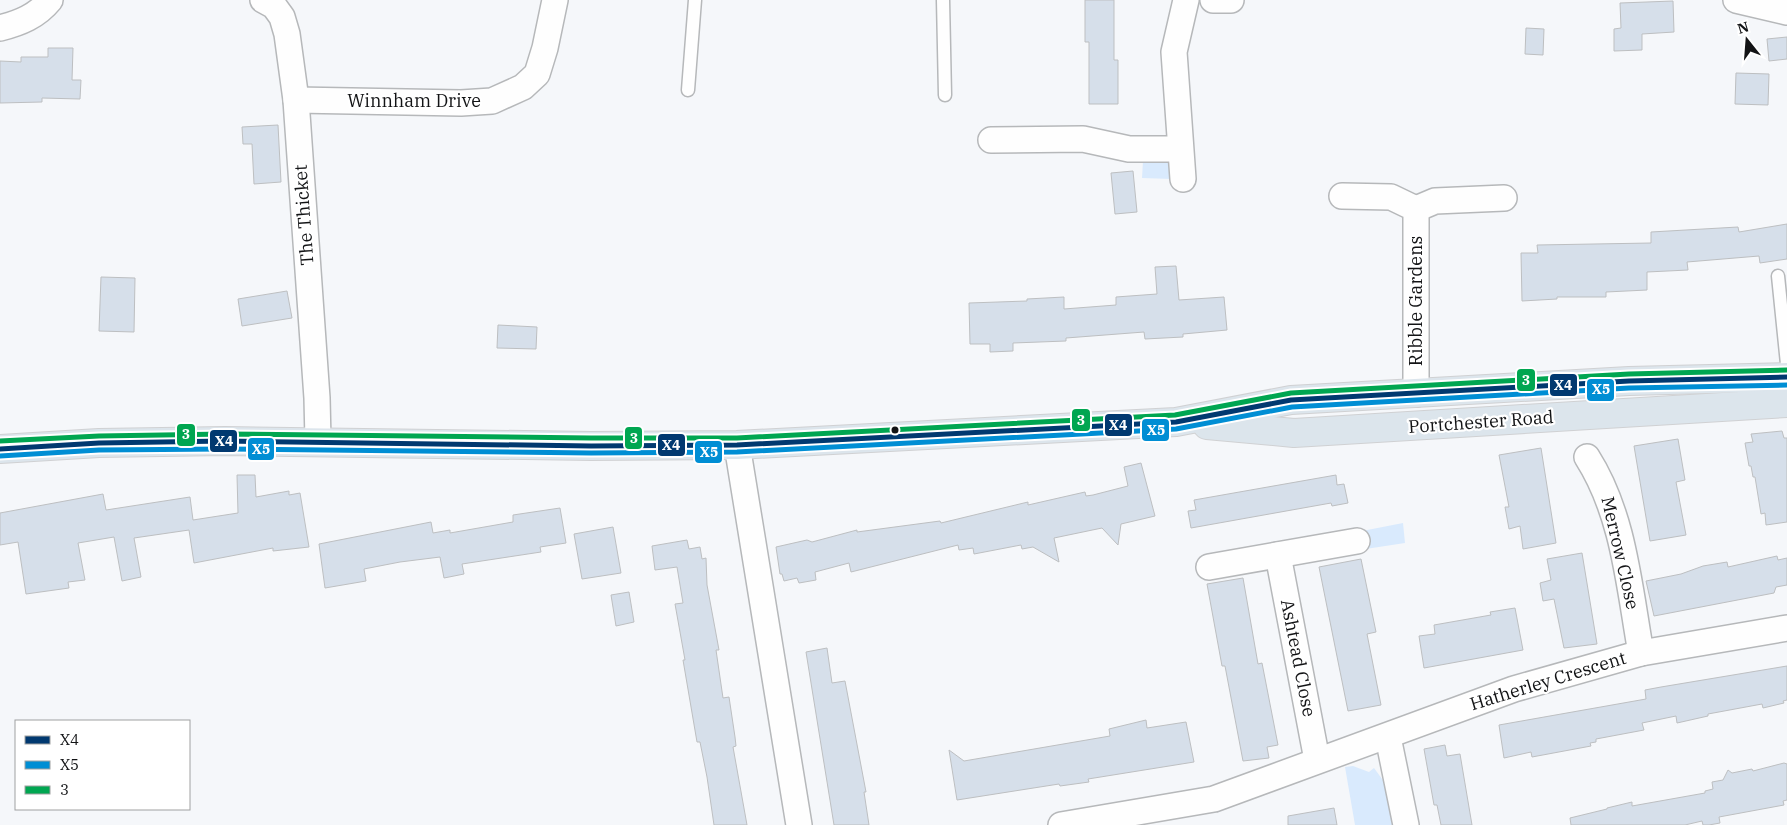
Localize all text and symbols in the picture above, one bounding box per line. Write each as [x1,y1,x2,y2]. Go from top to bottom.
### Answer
north arrow [1722,15,1772,65]
text: N [1735,17,1751,38]
street label: Winnham Drive [347,89,481,112]
street label: The Thicket [289,164,318,266]
street label: Ribble Gardens [1404,236,1427,366]
line badge: 3 [1516,368,1536,392]
text: 3 [1522,371,1530,389]
line badge: X4 [1549,373,1578,397]
text: X4 [1554,376,1572,394]
line badge: X5 [1586,378,1615,402]
text: X5 [1592,380,1610,398]
street label: Portchester Road [1408,405,1554,438]
line badge: 3 [1071,408,1091,432]
text: 3 [1077,411,1085,429]
line badge: X4 [1104,413,1133,437]
text: X4 [1109,416,1127,434]
line badge: X5 [1141,418,1170,442]
text: X5 [1147,421,1165,439]
line badge: 3 [176,423,196,447]
text: 3 [182,425,190,443]
unlabelled marker [890,425,900,435]
line badge: 3 [624,426,643,450]
line badge: X4 [209,429,238,453]
text: 3 [630,429,638,447]
text: X4 [215,432,233,450]
line badge: X4 [657,433,686,457]
text: X4 [662,436,680,454]
line badge: X5 [247,437,275,461]
text: X5 [252,440,270,458]
line badge: X5 [694,440,723,464]
text: X5 [700,443,718,461]
street label: Merrow Close [1596,494,1645,612]
street label: Ashtead Close [1276,597,1321,719]
street label: Hatherley Crescent [1467,646,1629,715]
legend [15,720,190,810]
text: X4 [60,730,79,749]
text: X5 [60,755,79,774]
text: 3 [60,780,69,799]

